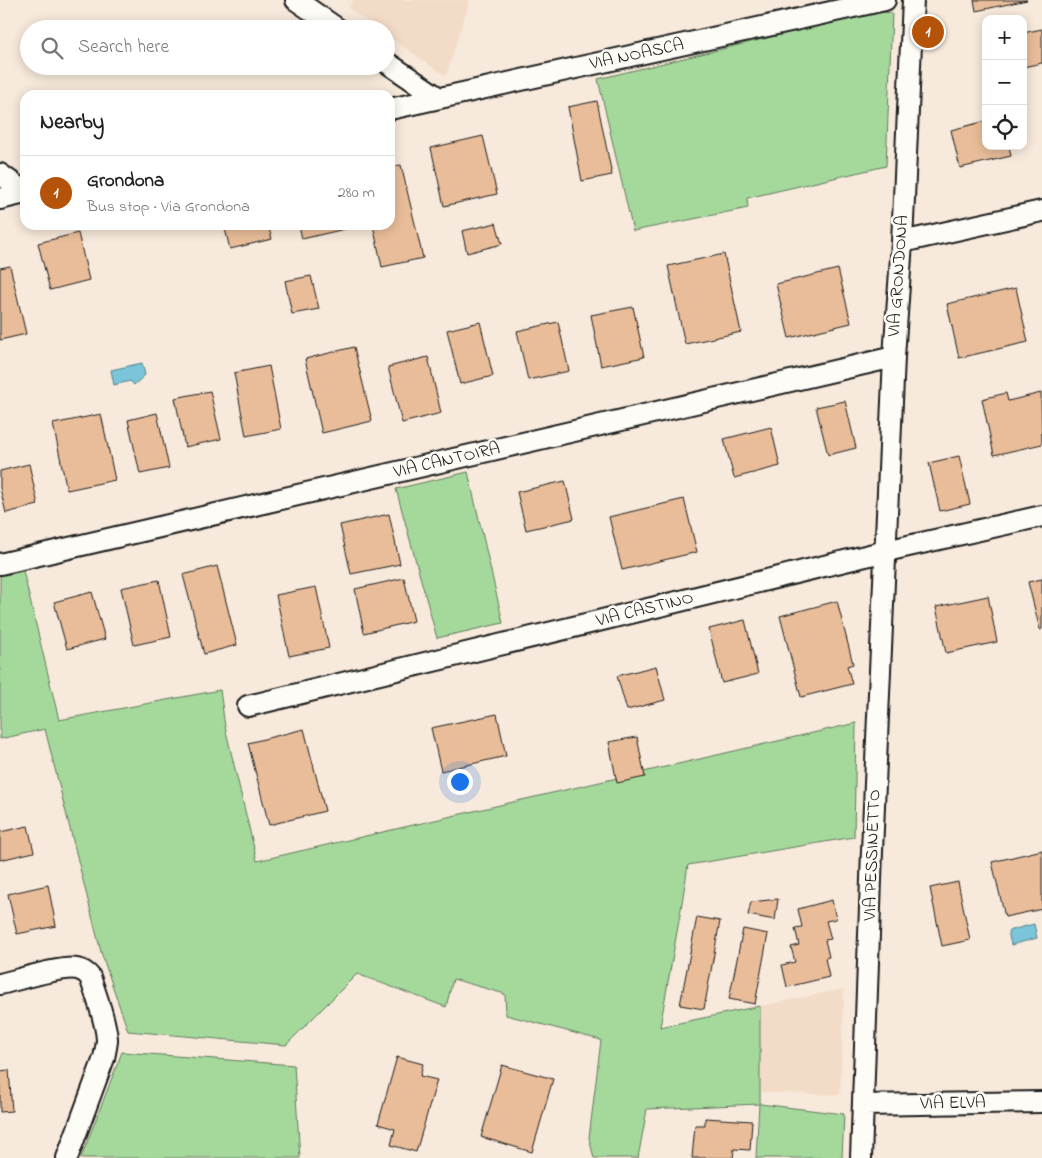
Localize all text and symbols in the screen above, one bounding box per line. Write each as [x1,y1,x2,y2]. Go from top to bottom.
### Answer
pin: 1 [912,13,944,51]
map controls [982,15,1027,150]
button: + [982,15,1027,60]
search box [20,20,395,75]
street label: VIA NOASCA [586,32,687,78]
icon: search [38,34,66,62]
text: Search here [78,34,169,61]
button: − [982,60,1027,105]
button: locate [982,105,1027,150]
text: Nearby [40,108,104,138]
text: Grondona [87,168,164,195]
text: 1 [53,181,59,205]
text: 280 m [338,181,375,205]
text: Bus stop · Via Grondona [87,195,250,219]
street label: VIA GRONDONA [882,214,916,339]
street label: VIA CANTOIRA [390,436,503,486]
street label: VIA CASTINO [593,585,696,635]
your location [447,769,473,795]
street label: VIA PESSINETTO [858,789,888,922]
street label: VIA ELVA [919,1090,986,1118]

